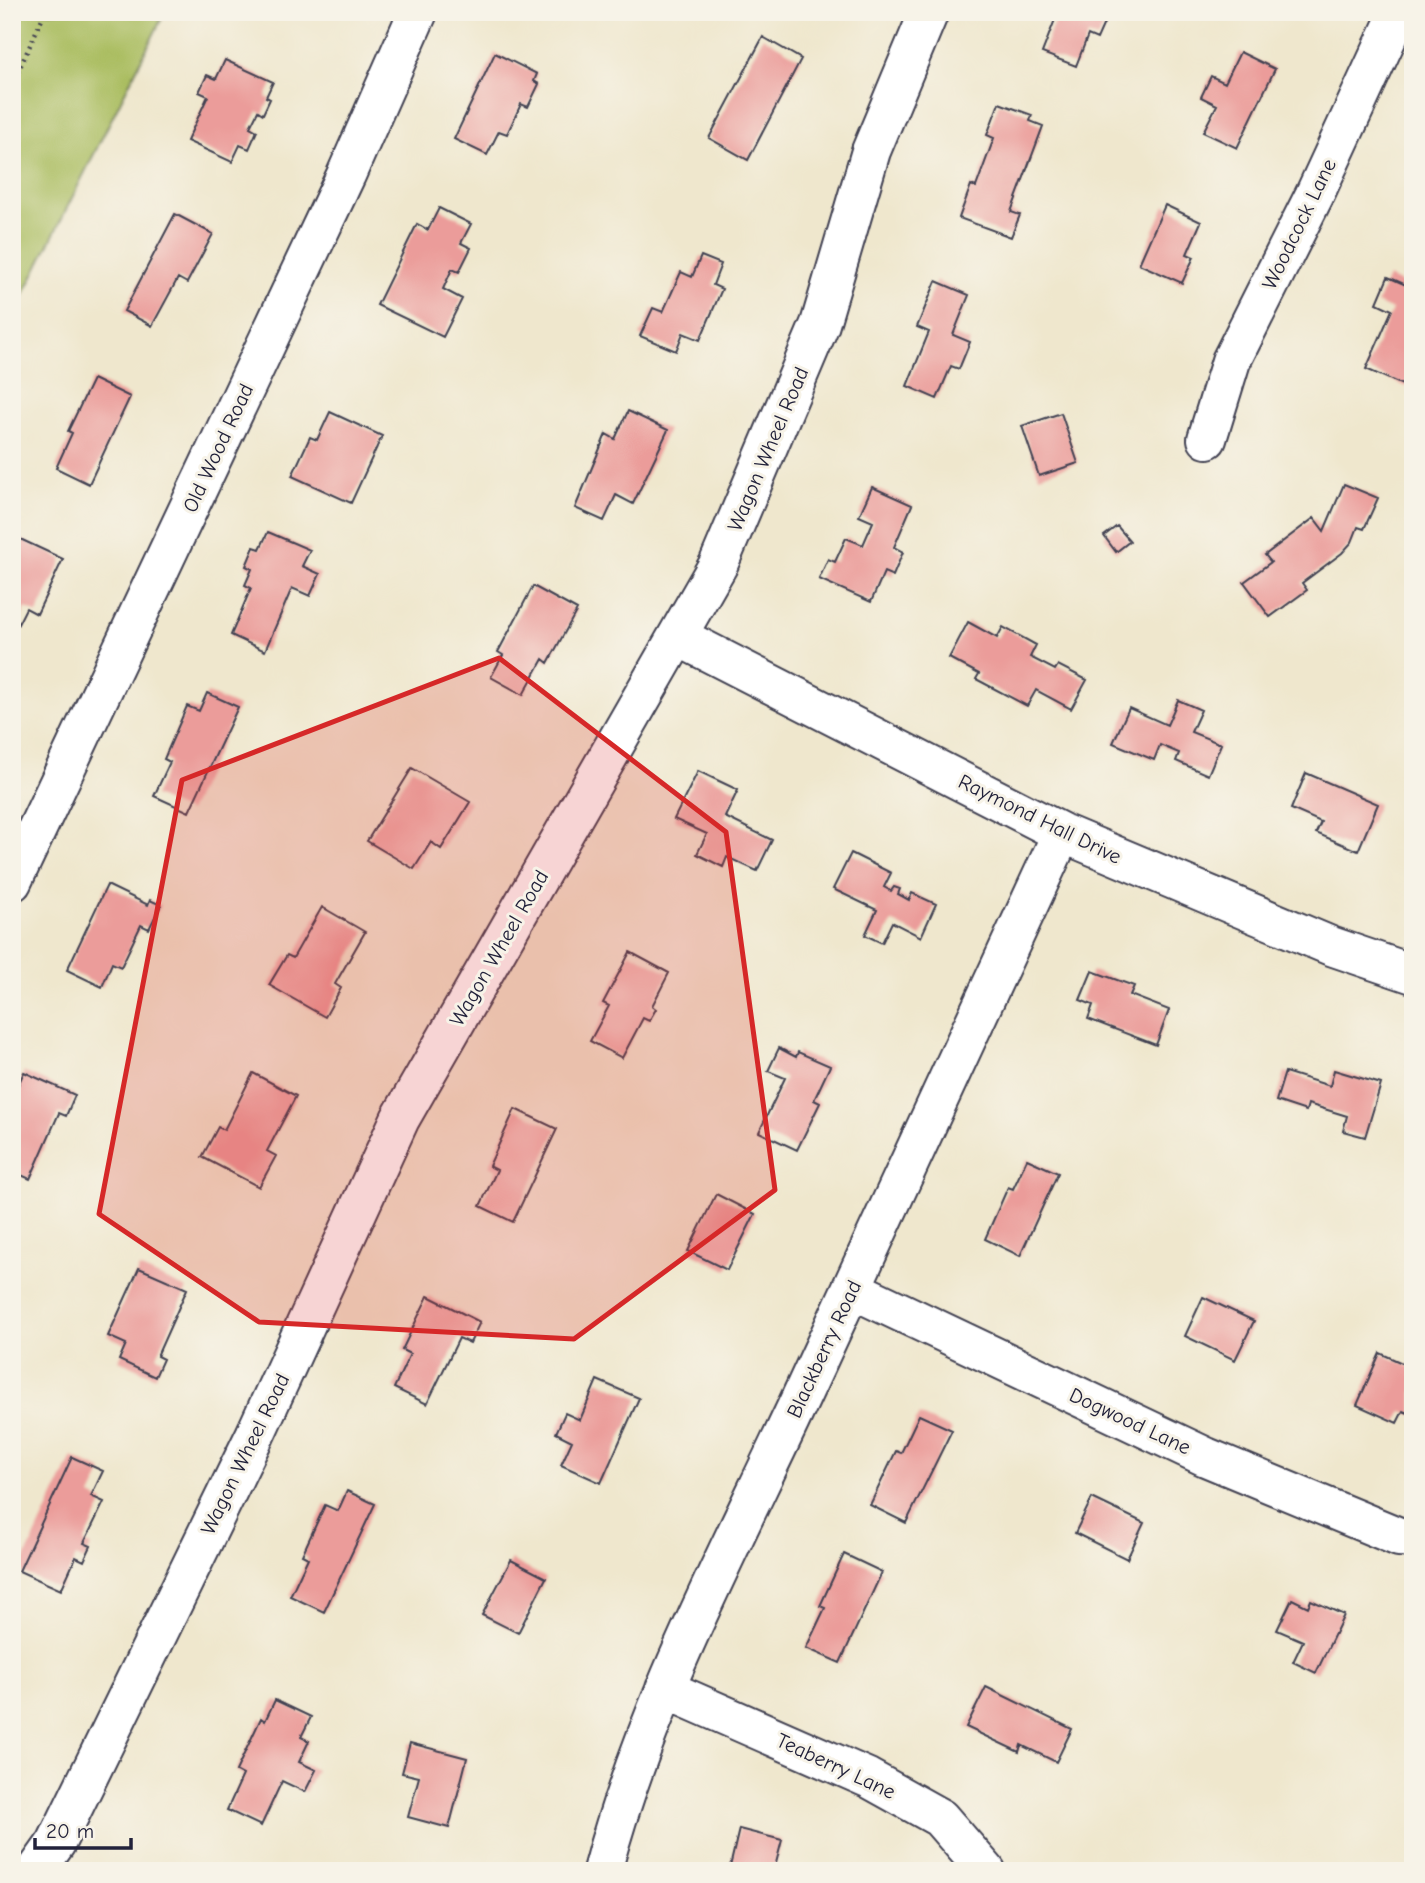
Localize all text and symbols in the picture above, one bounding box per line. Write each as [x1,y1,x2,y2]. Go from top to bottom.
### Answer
street label: Woodcock Lane [1257,155,1341,293]
street label: Wagon Wheel Road [723,363,813,535]
street label: Old Wood Road [178,380,258,516]
street label: Raymond Hall Drive [955,769,1125,869]
street label: Wagon Wheel Road [445,866,553,1030]
street label: Blackberry Road [782,1276,866,1422]
street label: Wagon Wheel Road [196,1370,294,1538]
street label: Dogwood Lane [1066,1382,1194,1460]
street label: Teaberry Lane [773,1728,899,1804]
scale bar [35,1806,131,1850]
text: 20 m [46,1819,94,1843]

